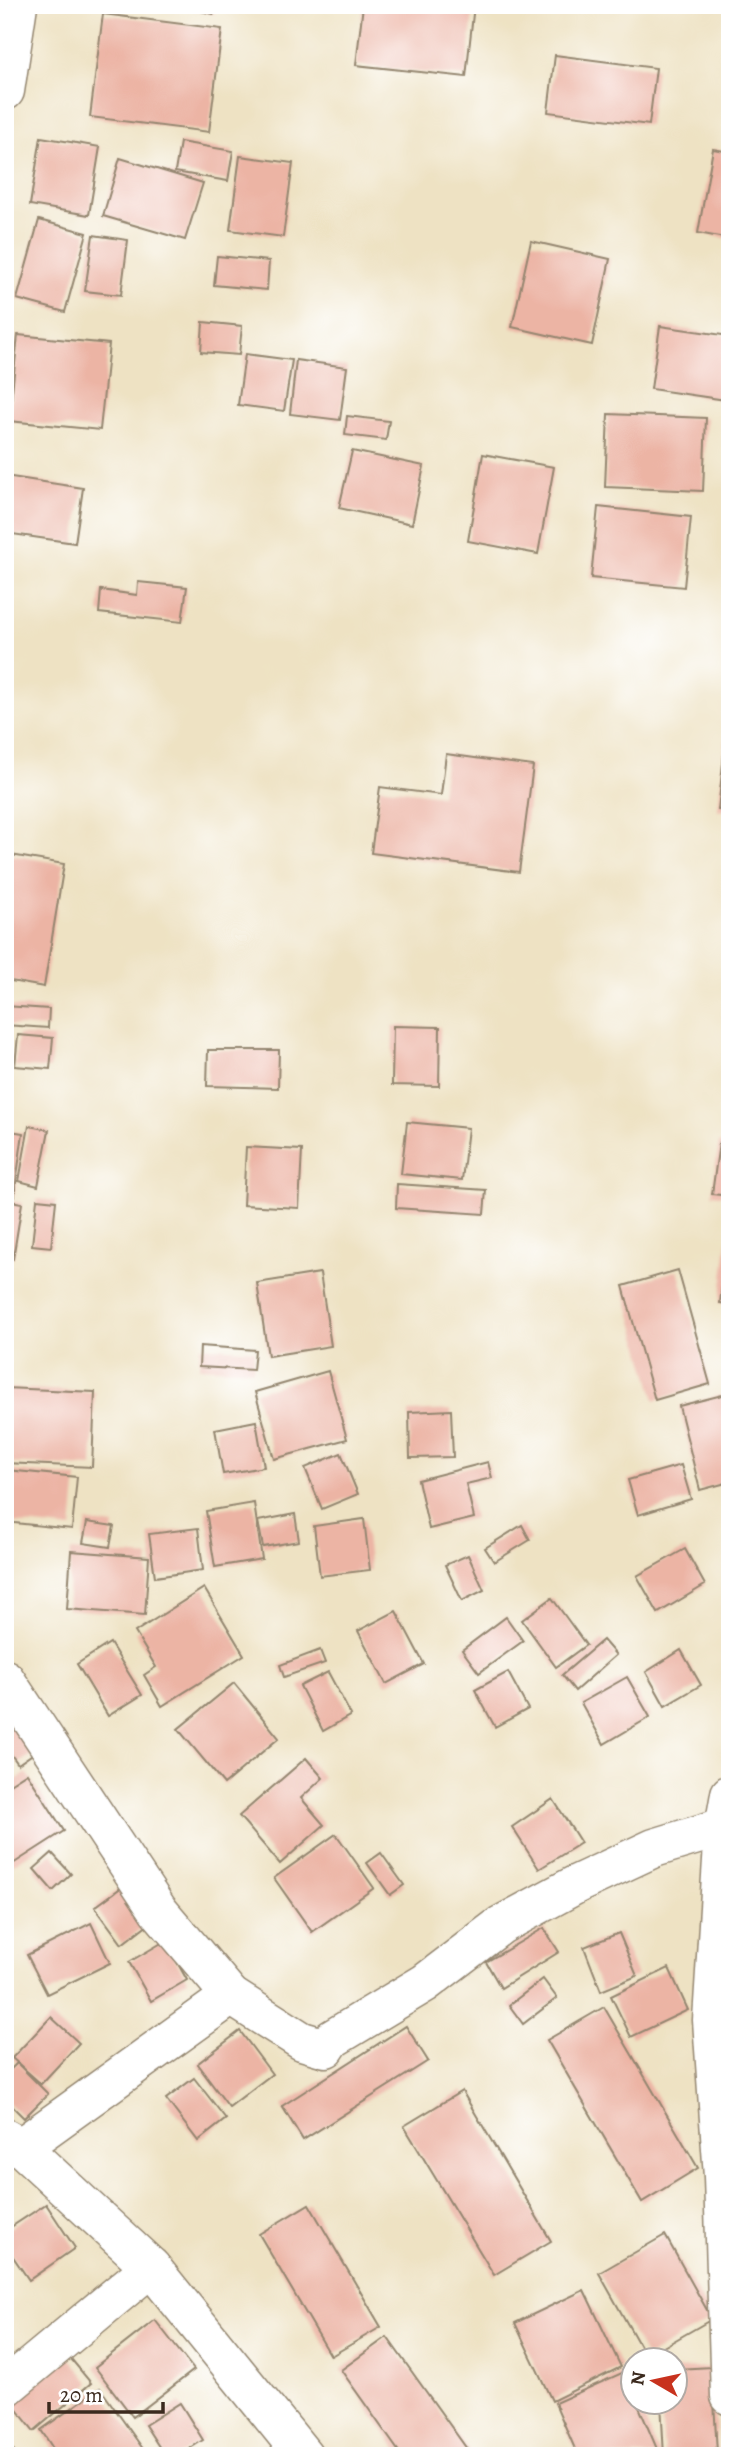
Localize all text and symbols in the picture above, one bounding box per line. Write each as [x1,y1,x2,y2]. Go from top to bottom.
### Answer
north arrow [620,2346,690,2416]
text: N [624,2369,652,2387]
scale bar [49,2370,163,2414]
text: 20 m [60,2381,103,2409]

